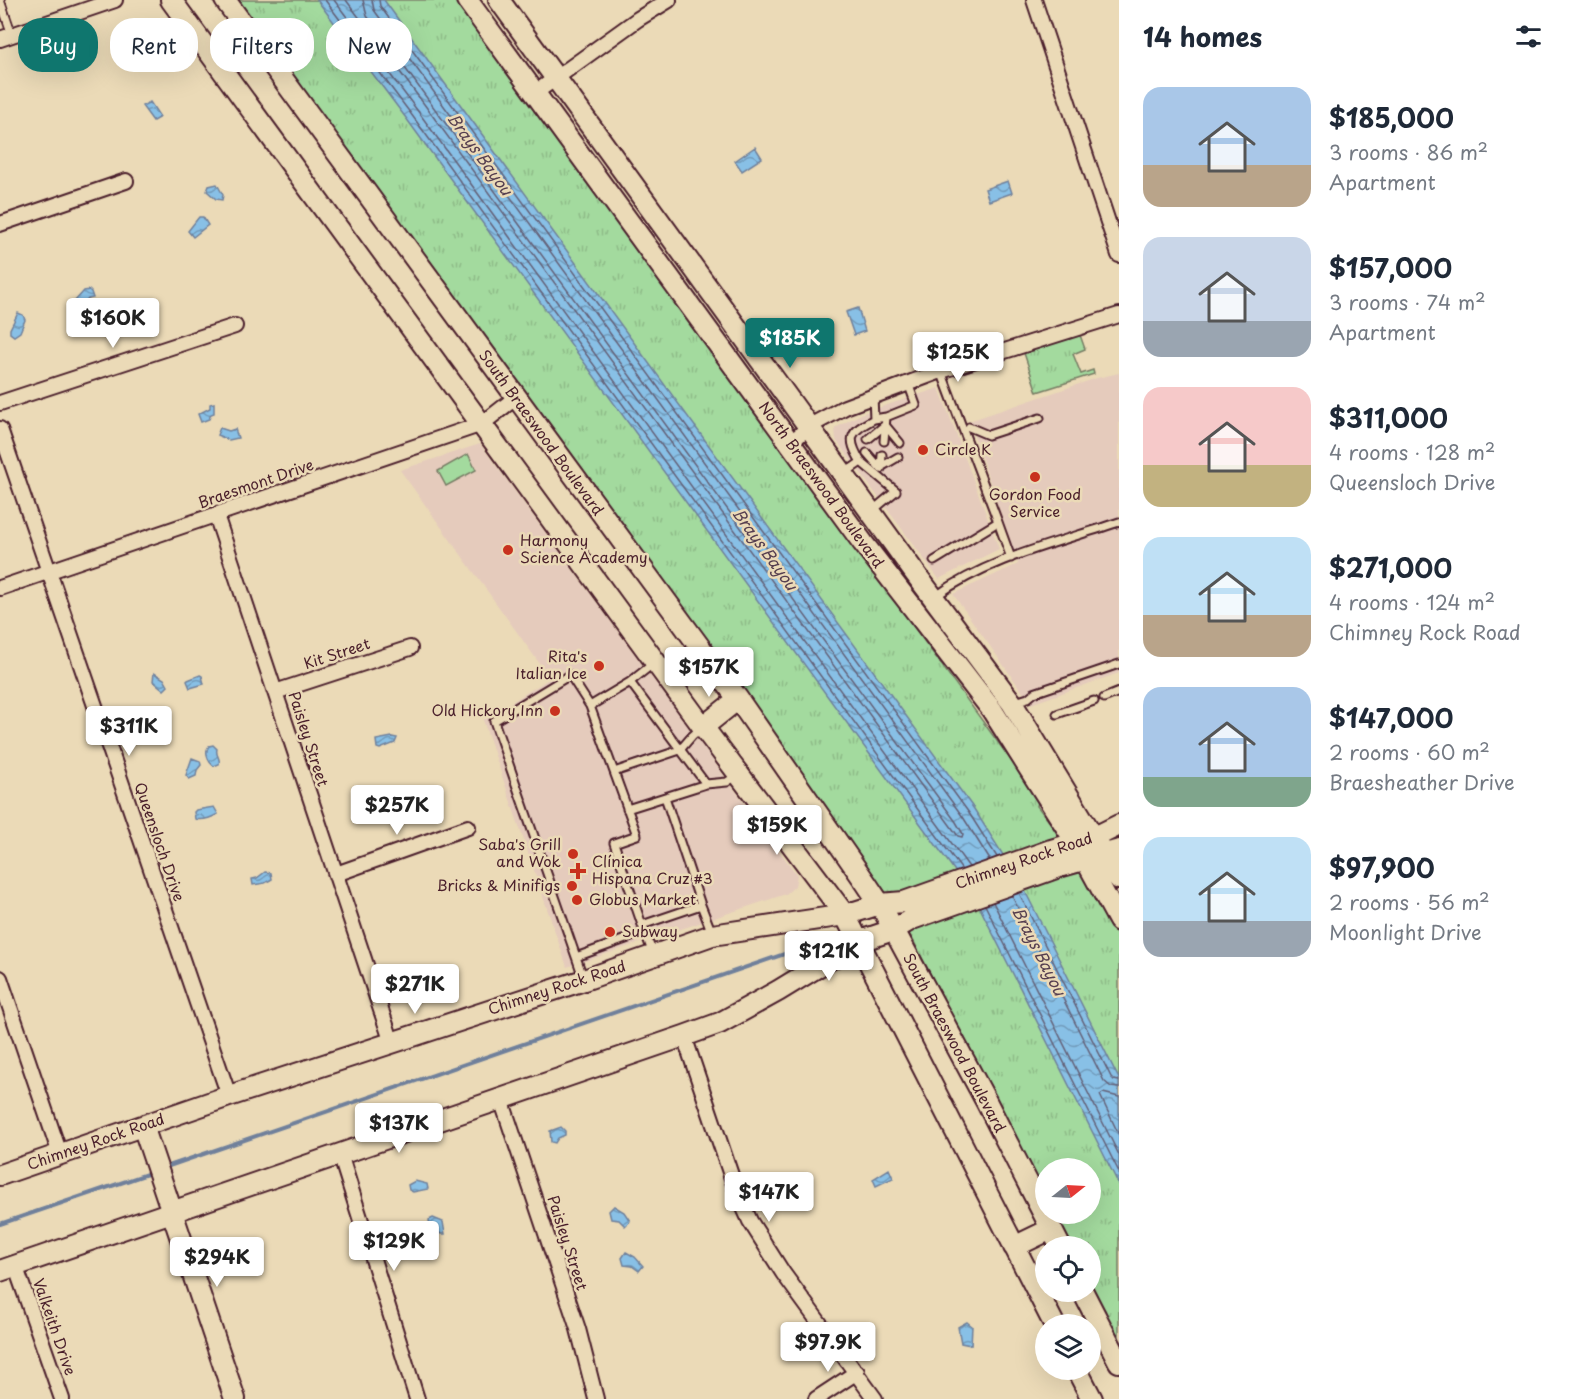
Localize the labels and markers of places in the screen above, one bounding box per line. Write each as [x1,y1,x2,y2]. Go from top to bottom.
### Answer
pin: $160K [71,298,155,349]
pin: $185K [748,318,832,369]
pin: $125K [916,332,1000,383]
place label: Circle K [935,437,991,460]
marker: Circle K [916,443,930,457]
marker: Gordon Food Service [1028,470,1042,484]
place label: Gordon Food Service [989,482,1081,522]
place label: Harmony Science Academy [520,528,648,568]
marker: Harmony Science Academy [501,543,515,557]
place label: Rita's Italian Ice [516,644,587,684]
pin: $157K [667,647,751,698]
marker: Rita's Italian Ice [592,659,606,673]
place label: Old Hickory Inn [431,698,543,721]
marker: Old Hickory Inn [548,704,562,718]
pin: $311K [87,706,171,757]
pin: $257K [355,785,439,836]
pin: $159K [735,805,819,856]
place label: Saba's Grill and Wok [478,832,562,872]
marker: Saba's Grill and Wok [566,847,580,861]
place label: Clínica Hispana Cruz #3 [592,849,713,889]
marker: Clínica Hispana Cruz #3 [569,862,587,880]
place label: Bricks & Minifigs [436,873,560,896]
marker: Bricks & Minifigs [565,879,579,893]
place label: Globus Market [589,887,696,910]
marker: Globus Market [570,893,584,907]
place label: Subway [622,919,678,942]
marker: Subway [603,925,617,939]
pin: $121K [787,931,871,982]
pin: $271K [373,964,457,1015]
pin: $137K [357,1103,441,1154]
pin: $147K [727,1172,811,1223]
pin: $129K [352,1221,436,1272]
pin: $294K [175,1237,259,1288]
pin: $97.9K [779,1322,877,1373]

